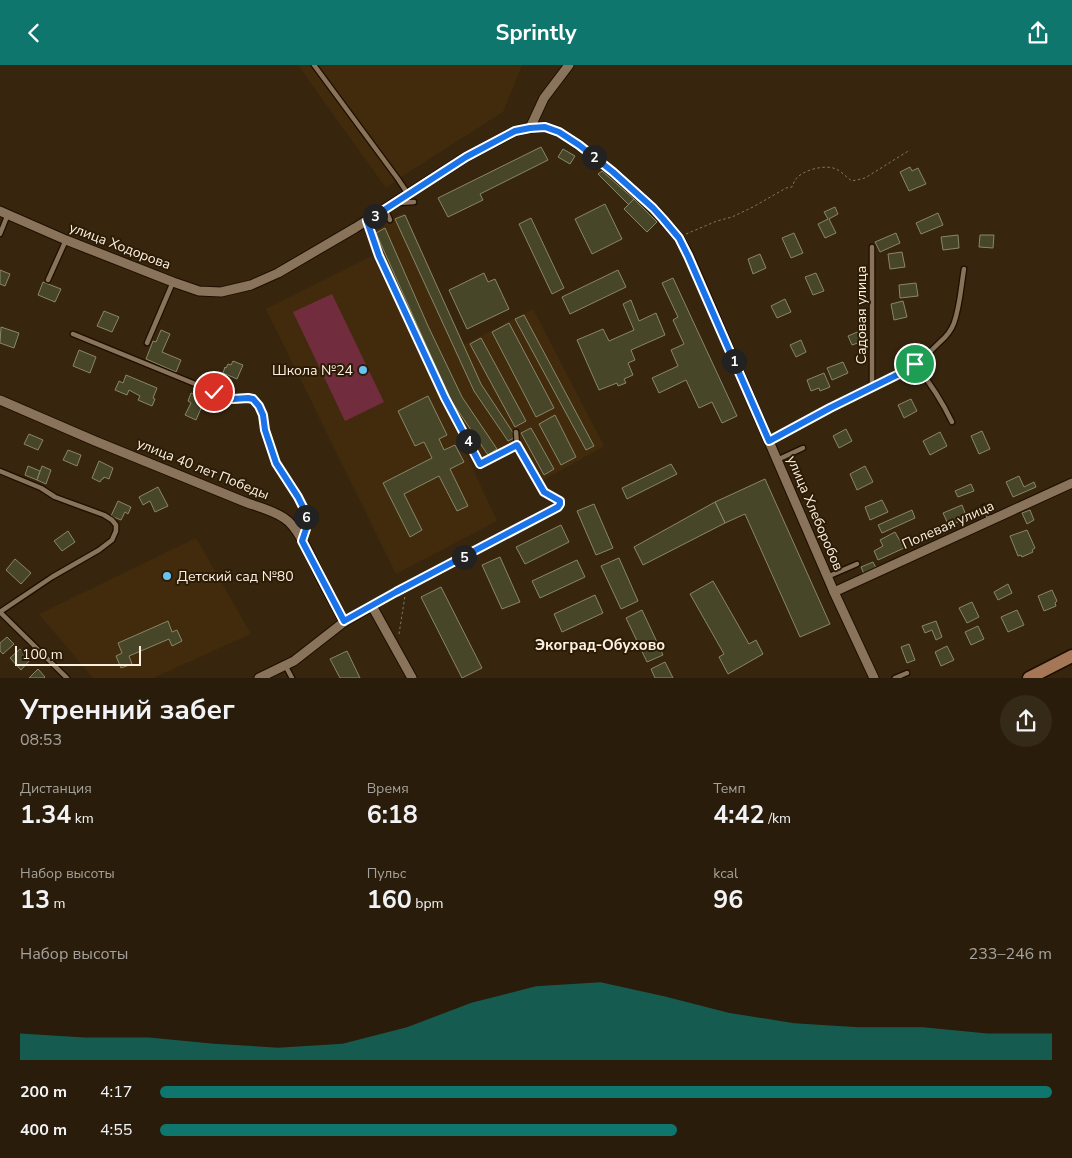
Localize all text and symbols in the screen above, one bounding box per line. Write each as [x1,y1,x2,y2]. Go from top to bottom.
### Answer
text: Sprintly [496,18,576,48]
icon: back [20,19,48,47]
icon: share [1024,19,1052,47]
pin: 2 [582,145,606,169]
text: 2 [590,148,599,167]
pin: 3 [362,203,388,229]
text: 3 [371,207,380,226]
street label: улица Ходорова [67,218,173,274]
street label: Садовая улица [852,266,871,364]
pin [894,343,936,385]
pin: 1 [722,349,746,373]
icon: arrive [901,350,929,378]
text: 1 [730,352,739,371]
place label: Школа №24 [272,361,353,380]
marker: Школа №24 [357,364,369,376]
pin [193,371,235,413]
icon: check [200,378,228,406]
pin: 4 [456,429,480,453]
text: 4 [464,432,473,451]
street label: улица 40 лет Победы [134,434,272,504]
street label: улица Хлеборобов [782,453,848,574]
street label: Полевая улица [899,496,997,554]
pin: 6 [294,505,318,529]
text: 6 [302,508,311,527]
pin: 5 [452,545,476,569]
text: 5 [460,548,469,567]
place label: Детский сад №80 [177,567,294,586]
marker: Детский сад №80 [161,570,173,582]
district label: Экоград-Обухово [535,635,665,655]
scale bar [15,643,141,666]
text: 100 m [22,645,63,664]
text: Утренний забег [20,691,235,729]
button: share [1000,695,1052,747]
text: 08:53 [20,729,62,751]
text: Дистанция [20,779,92,798]
text: Время [367,779,409,798]
text: Темп [713,779,746,798]
text: 1.34 [20,798,71,832]
text: 6:18 [367,798,418,832]
text: 4:42 [713,798,765,832]
text: km [71,809,94,828]
text: /km [765,809,791,828]
text: Набор высоты [20,864,115,883]
text: Пульс [367,864,406,883]
text: kcal [713,864,738,883]
text: 13 [20,883,50,917]
text: 160 [367,883,412,917]
text: 96 [713,883,743,917]
text: m [50,894,66,913]
text: bpm [412,894,444,913]
text: Набор высоты [20,943,128,965]
text: 233–246 m [969,943,1052,965]
text: 200 m [20,1081,67,1103]
text: 4:17 [100,1081,132,1103]
text: 400 m [20,1119,67,1141]
text: 4:55 [100,1119,132,1141]

